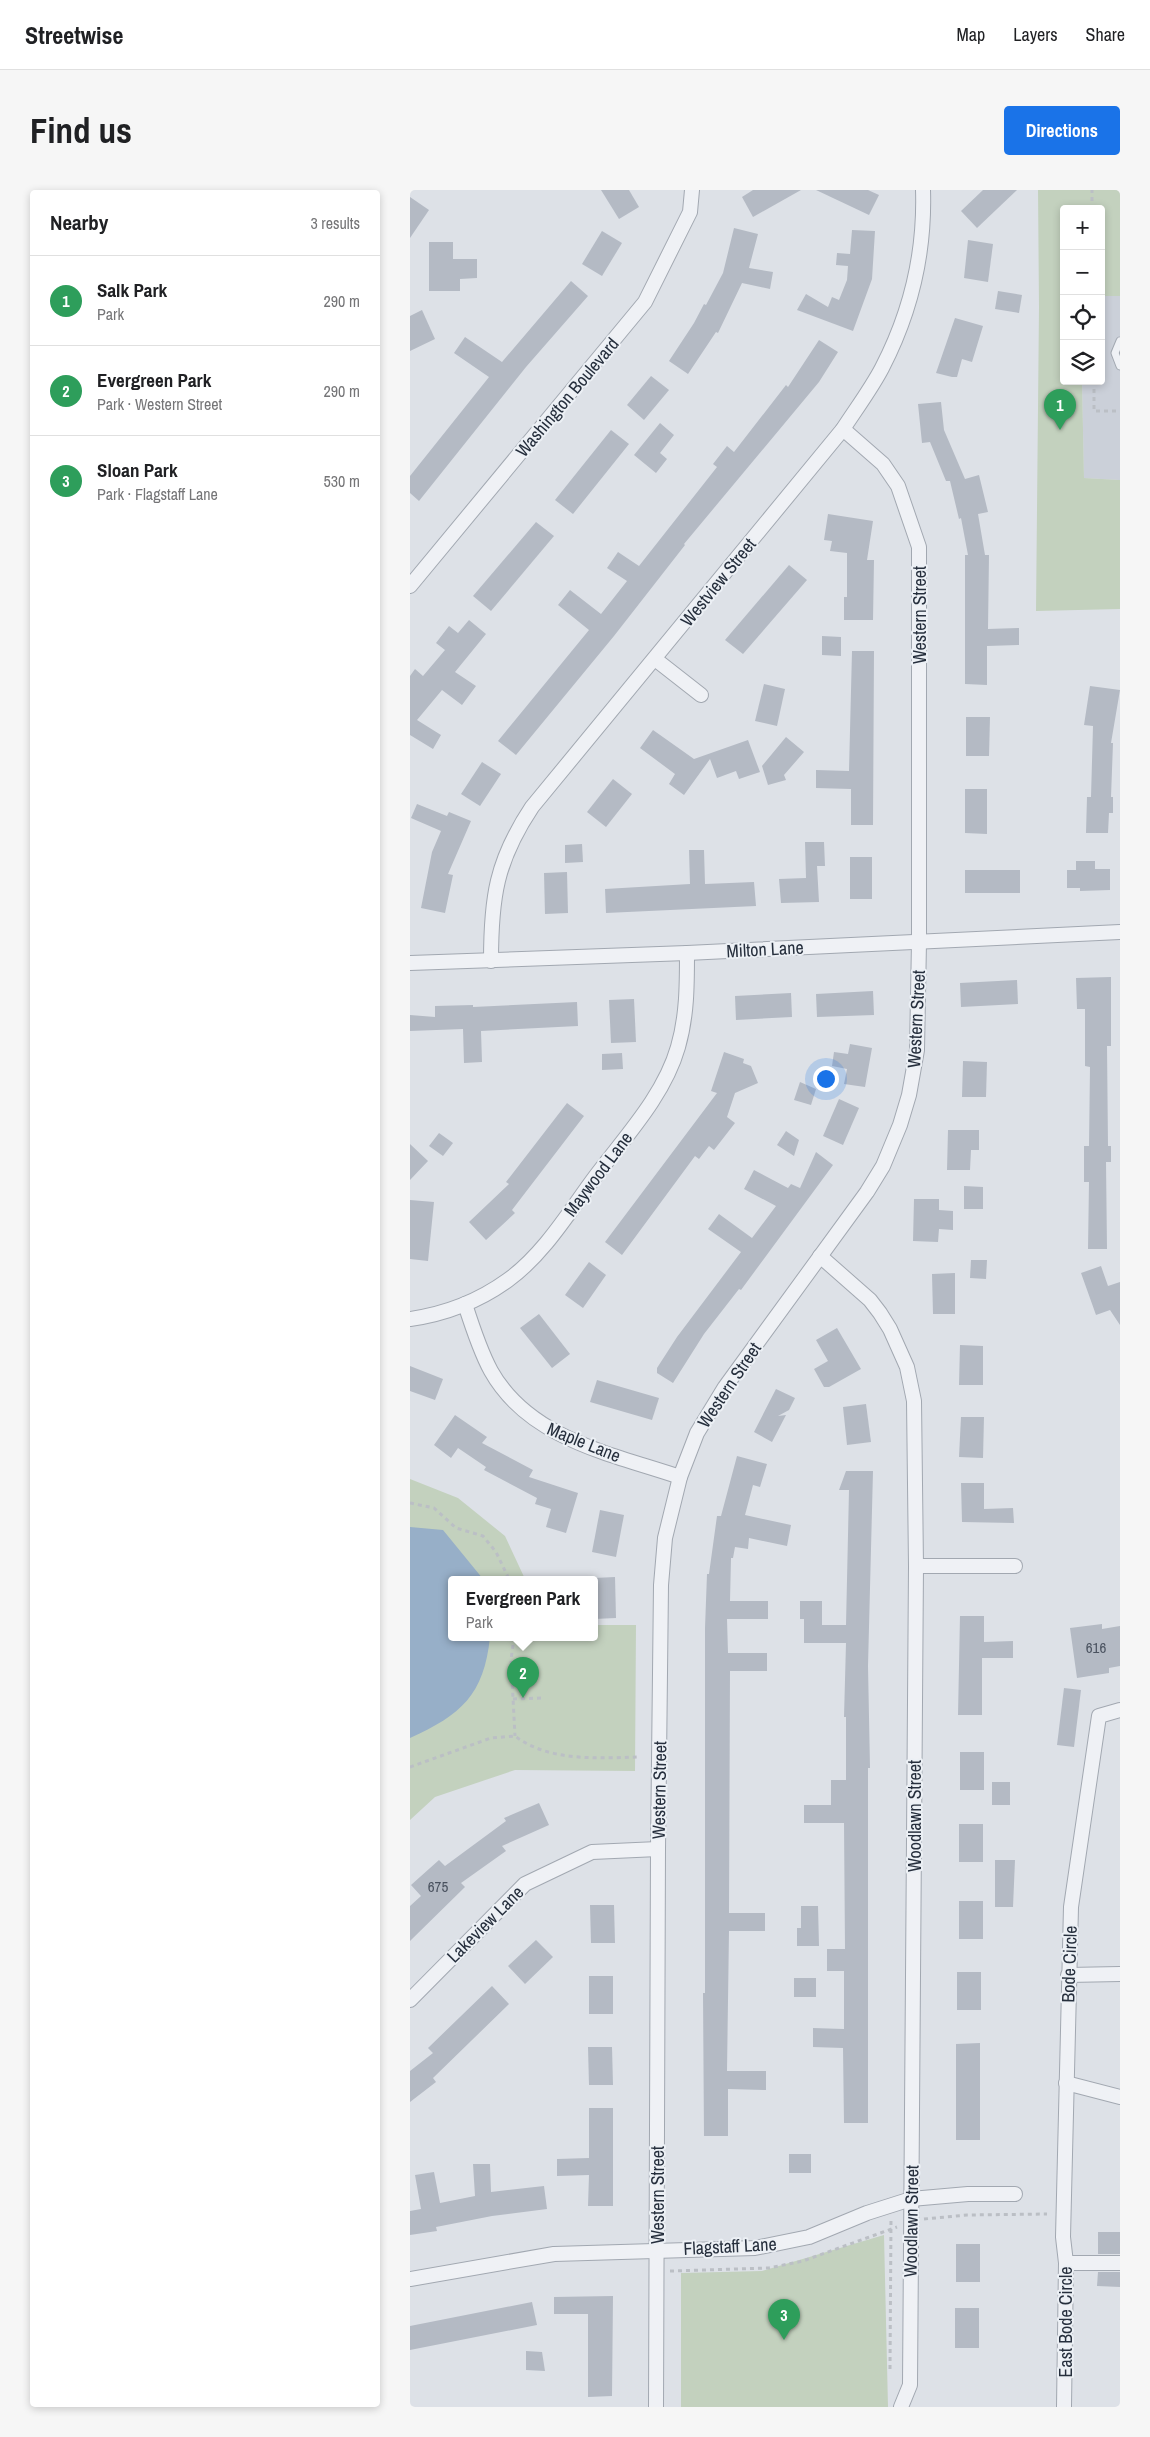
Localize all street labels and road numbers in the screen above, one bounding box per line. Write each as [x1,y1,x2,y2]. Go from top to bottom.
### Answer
street label: Washington Boulevard [510,332,624,462]
street label: Westview Street [675,532,761,632]
street label: Western Street [907,566,932,664]
street label: Milton Lane [726,934,804,964]
street label: Western Street [901,969,931,1069]
street label: Maywood Lane [558,1127,638,1221]
street label: Western Street [691,1337,767,1433]
street label: Maple Lane [544,1416,624,1468]
street label: Western Street [646,1741,672,1839]
street label: Woodlawn Street [902,1760,927,1872]
street label: Lakeview Lane [441,1880,529,1968]
street label: Bode Circle [1055,1925,1083,2003]
street label: Western Street [645,2146,670,2244]
street label: Woodlawn Street [898,2165,924,2277]
street label: Flagstaff Lane [683,2231,777,2261]
street label: East Bode Circle [1053,2267,1078,2377]

